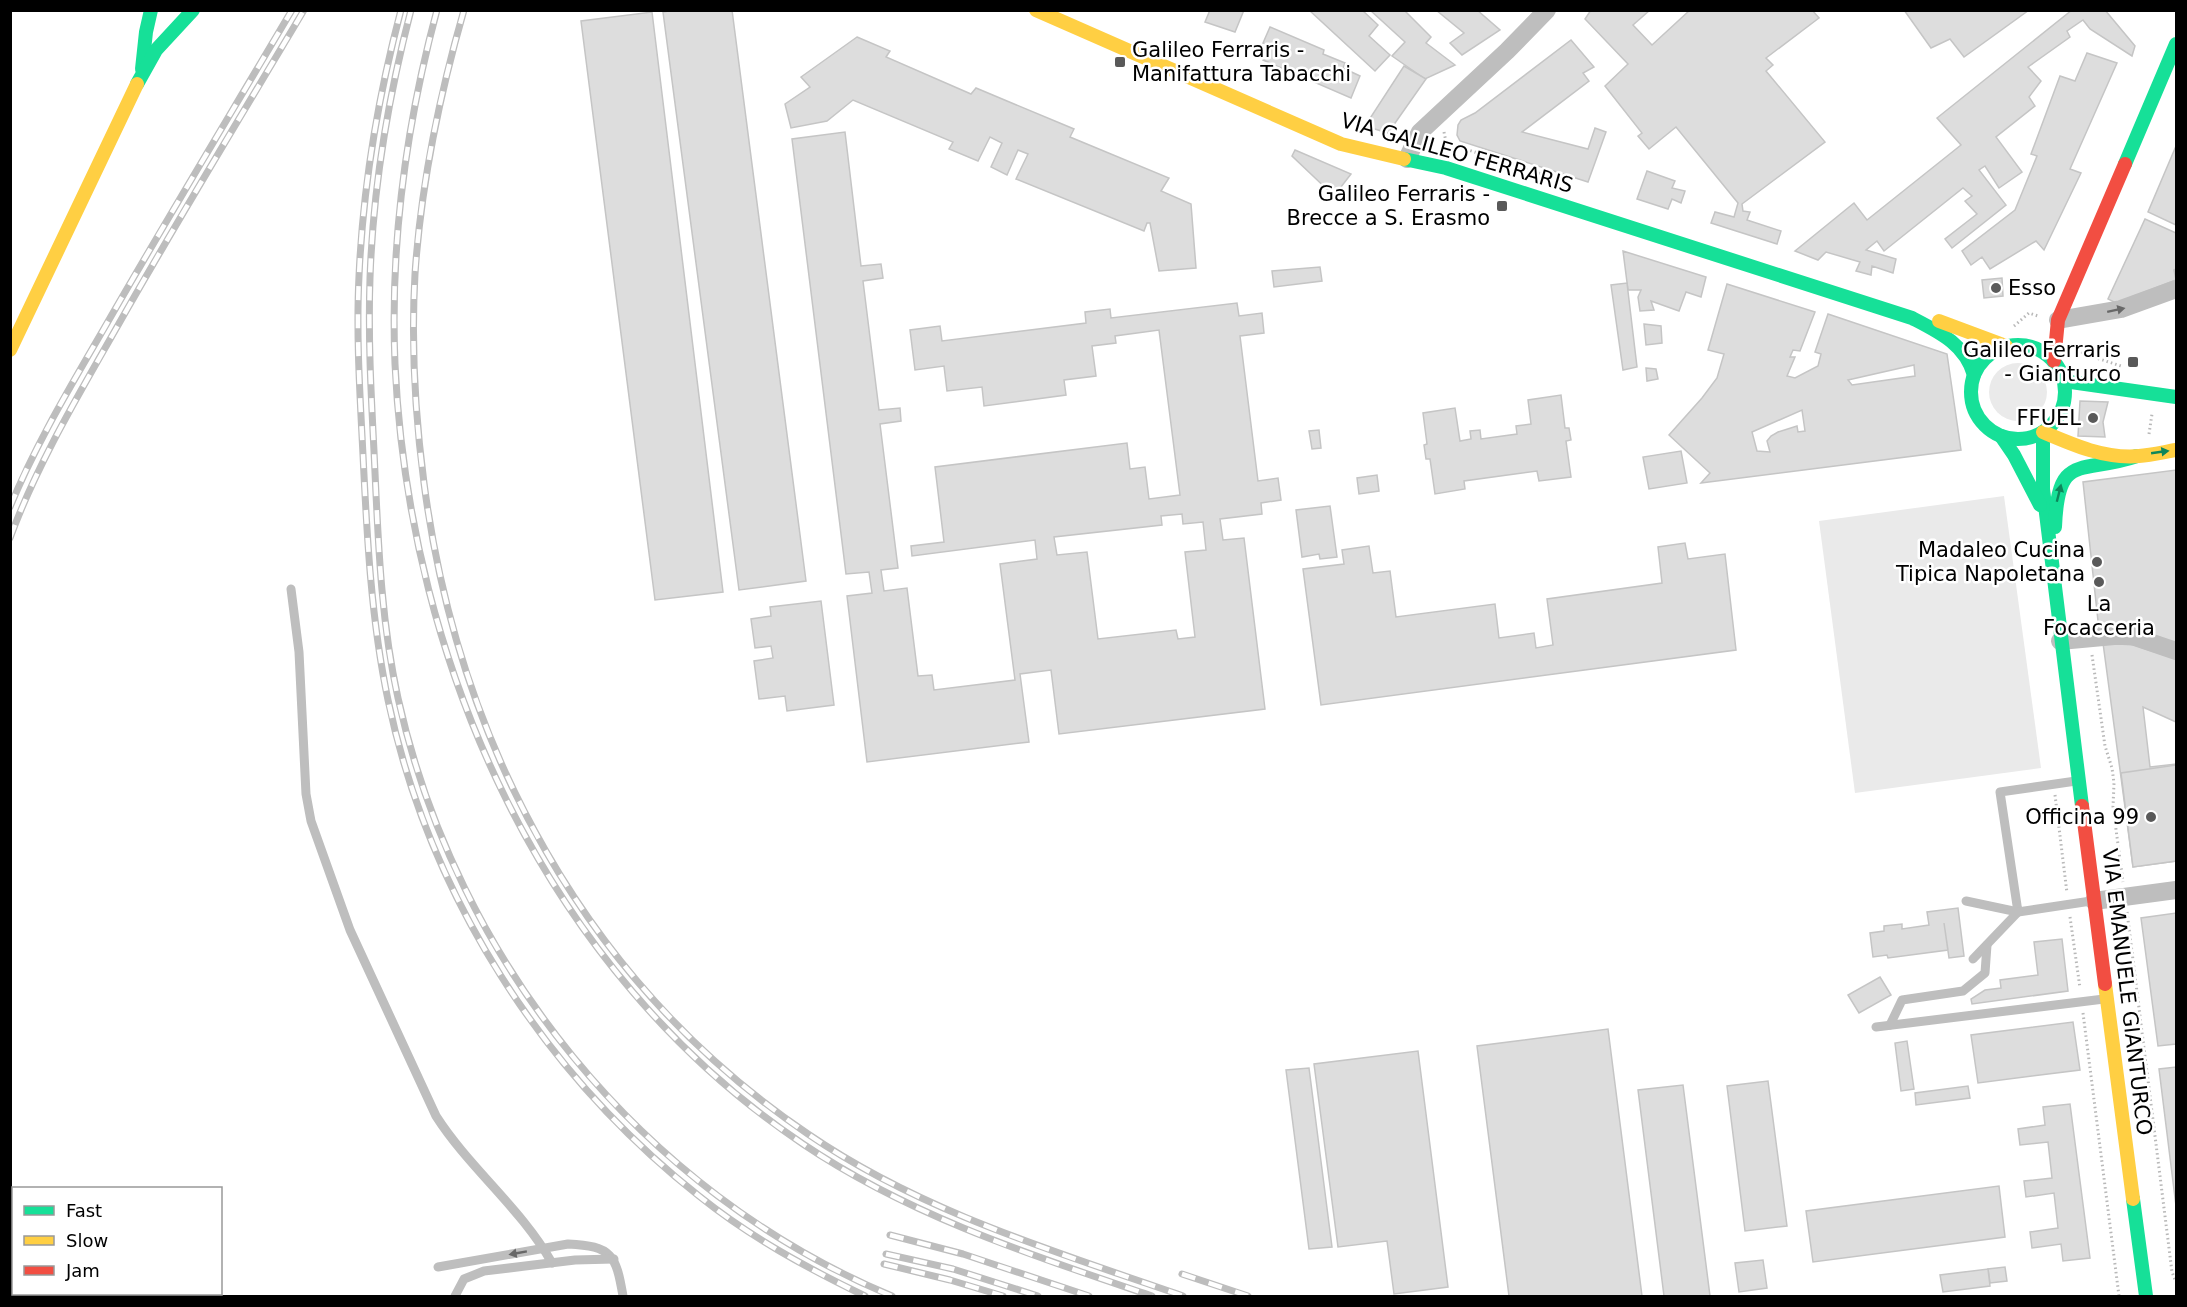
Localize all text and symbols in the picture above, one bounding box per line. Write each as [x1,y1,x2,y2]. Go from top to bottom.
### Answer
place label: Galileo Ferraris - Manifattura Tabacchi [1132,38,1351,86]
marker: Galileo Ferraris - Manifattura Tabacchi [1113,55,1127,69]
street label: VIA GALILEO FERRARIS [1338,108,1576,198]
place label: Galileo Ferraris - Brecce a S. Erasmo [1287,182,1490,230]
marker: Galileo Ferraris - Brecce a S. Erasmo [1495,199,1509,213]
place label: Esso [2008,276,2056,300]
marker: Esso [1989,281,2003,295]
one-way arrow [2106,304,2125,314]
place label: Galileo Ferraris - Gianturco [1963,338,2121,386]
marker: Galileo Ferraris - Gianturco [2126,355,2140,369]
place label: FFUEL [2017,406,2081,430]
marker: FFUEL [2086,411,2100,425]
one-way arrow [2151,448,2170,457]
one-way arrow [2055,483,2064,502]
place label: Madaleo Cucina Tipica Napoletana [1895,538,2085,586]
marker: Madaleo Cucina Tipica Napoletana [2090,555,2104,569]
marker: La Focacceria [2092,575,2106,589]
place label: La Focacceria [2043,592,2155,640]
place label: Officina 99 [2025,805,2139,829]
marker: Officina 99 [2144,810,2158,824]
street label: VIA EMANUELE GIANTURCO [2097,847,2157,1137]
legend [12,1187,222,1295]
text: Fast [66,1200,102,1221]
text: Slow [66,1230,108,1251]
one-way arrow [508,1249,527,1258]
text: Jam [65,1260,100,1281]

